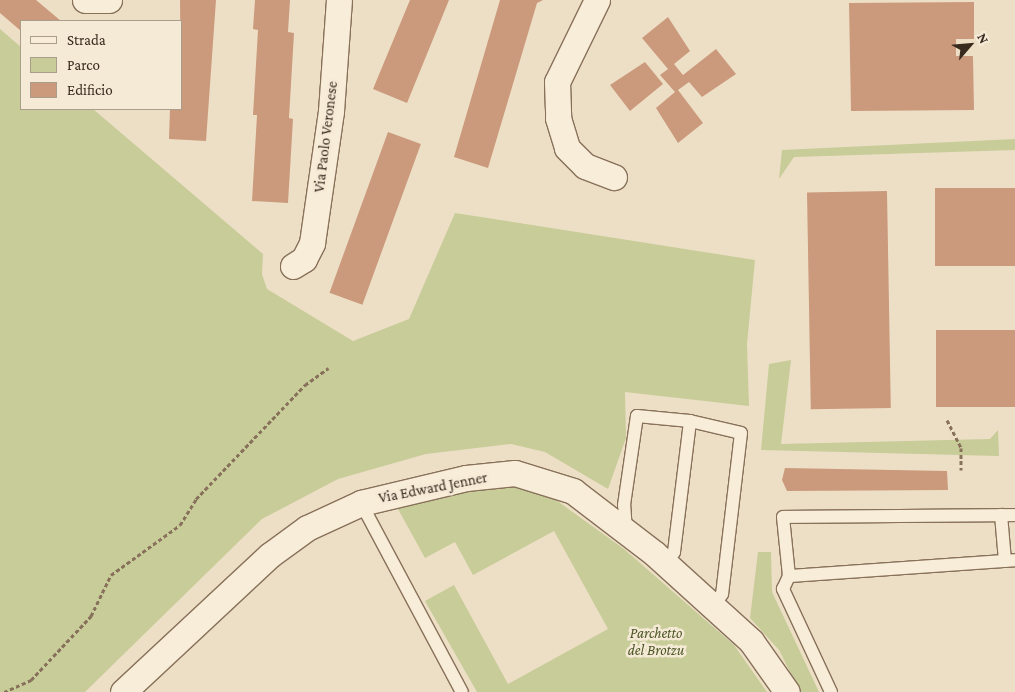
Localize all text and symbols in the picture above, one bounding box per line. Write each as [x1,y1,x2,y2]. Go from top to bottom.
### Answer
legend [20,20,182,110]
north arrow [945,20,995,70]
text: N [974,30,993,46]
text: Strada [67,32,106,48]
text: Parco [67,57,100,73]
street label: Via Paolo Veronese [310,80,342,194]
text: Edificio [67,82,113,98]
street label: Via Edward Jenner [377,469,489,507]
park label: Parchetto del Brotzu [628,624,684,659]

